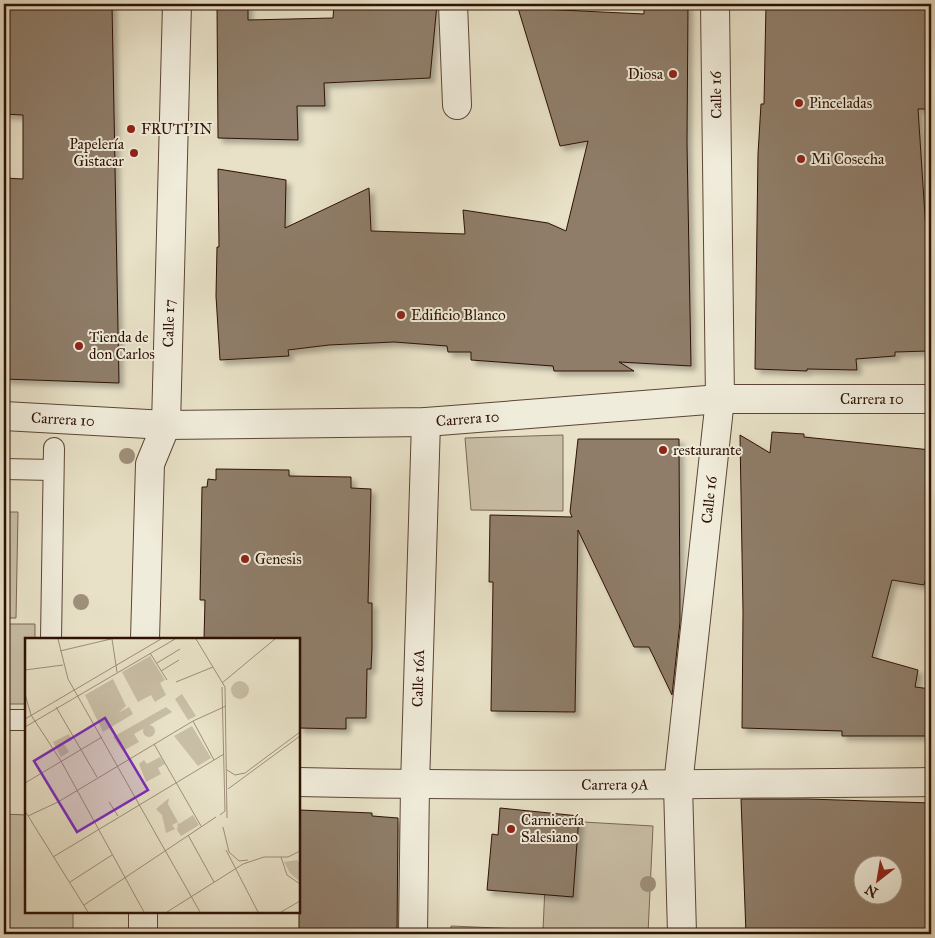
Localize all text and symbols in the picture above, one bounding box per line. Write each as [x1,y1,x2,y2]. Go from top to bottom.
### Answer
place label: Diosa [628,65,664,83]
marker: Diosa [667,68,679,80]
street label: Calle 16 [707,70,725,119]
place label: Pinceladas [809,94,872,112]
marker: Pinceladas [793,97,805,109]
place label: FRUTI'IN [141,120,213,138]
marker: FRUTI'IN [125,123,137,135]
place label: Papelería Gistacar [69,135,125,170]
marker: Papelería Gistacar [128,147,140,159]
place label: Mi Cosecha [811,150,885,168]
marker: Mi Cosecha [795,153,807,165]
street label: Calle 17 [159,299,178,348]
place label: Edificio Blanco [411,306,506,324]
marker: Edificio Blanco [395,309,407,321]
place label: Tienda de don Carlos [89,328,155,363]
marker: Tienda de don Carlos [73,340,85,352]
street label: Carrera 10 [840,390,904,408]
street label: Carrera 10 [435,407,500,430]
street label: Carrera 10 [31,409,95,430]
place label: restaurante [673,441,741,459]
marker: restaurante [657,444,669,456]
street label: Calle 16 [698,474,721,524]
place label: Genesis [255,550,302,568]
marker: Genesis [239,553,251,565]
inset map [25,638,300,913]
street label: Calle 16A [408,649,428,707]
street label: Carrera 9A [581,775,649,794]
place label: Carnicería Salesiano [521,811,585,846]
marker: Carnicería Salesiano [505,823,517,835]
north arrow [852,856,902,906]
text: N [862,880,881,901]

